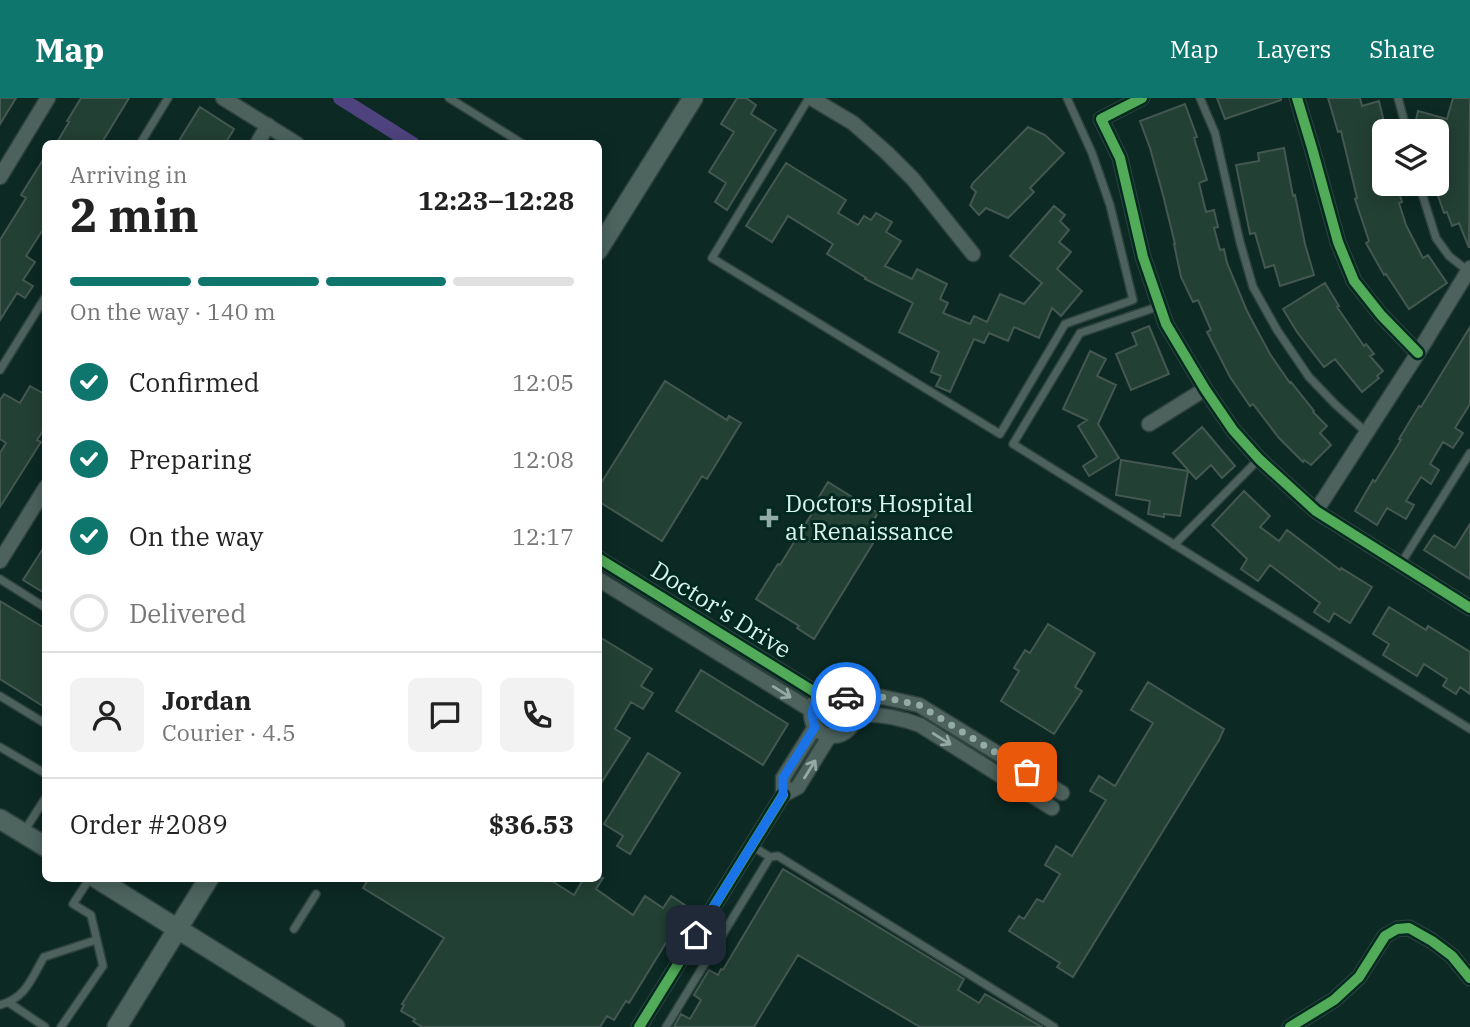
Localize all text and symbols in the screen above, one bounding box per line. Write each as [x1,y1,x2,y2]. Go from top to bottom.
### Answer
text: Map [35,28,104,71]
text: Map [1170,33,1218,65]
text: Layers [1256,33,1331,65]
text: Share [1369,33,1435,65]
map controls [1372,119,1449,196]
button: layers [1372,119,1449,196]
text: Arriving in [70,159,187,189]
text: 12:23–12:28 [418,183,574,217]
text: 2 min [70,185,199,245]
text: On the way · 140 m [70,296,276,326]
icon: check [70,363,108,401]
text: Confirmed [129,365,260,399]
text: 12:05 [512,367,574,397]
icon: check [70,440,108,478]
text: Preparing [129,442,251,476]
text: 12:08 [512,444,574,474]
place label: Doctors Hospital at Renaissance [785,487,973,547]
marker: Doctors Hospital at Renaissance [759,508,779,528]
icon: check [70,517,108,555]
text: On the way [129,519,263,553]
text: 12:17 [512,521,574,551]
street label: Doctor's Drive [645,553,798,665]
text: Delivered [129,596,246,630]
courier [811,662,881,732]
button: person [70,678,144,752]
button: chat [408,678,482,752]
button: phone [500,678,574,752]
icon: car [827,678,865,716]
text: Jordan [162,683,252,717]
one-way arrow [771,685,791,699]
text: Courier · 4.5 [162,717,296,747]
one-way arrow [932,731,951,746]
pin [997,742,1057,802]
icon: bag [1008,753,1046,791]
one-way arrow [803,759,817,779]
text: Order #2089 [70,807,228,841]
text: $36.53 [489,807,574,841]
pin [666,905,726,965]
icon: home [677,916,715,954]

